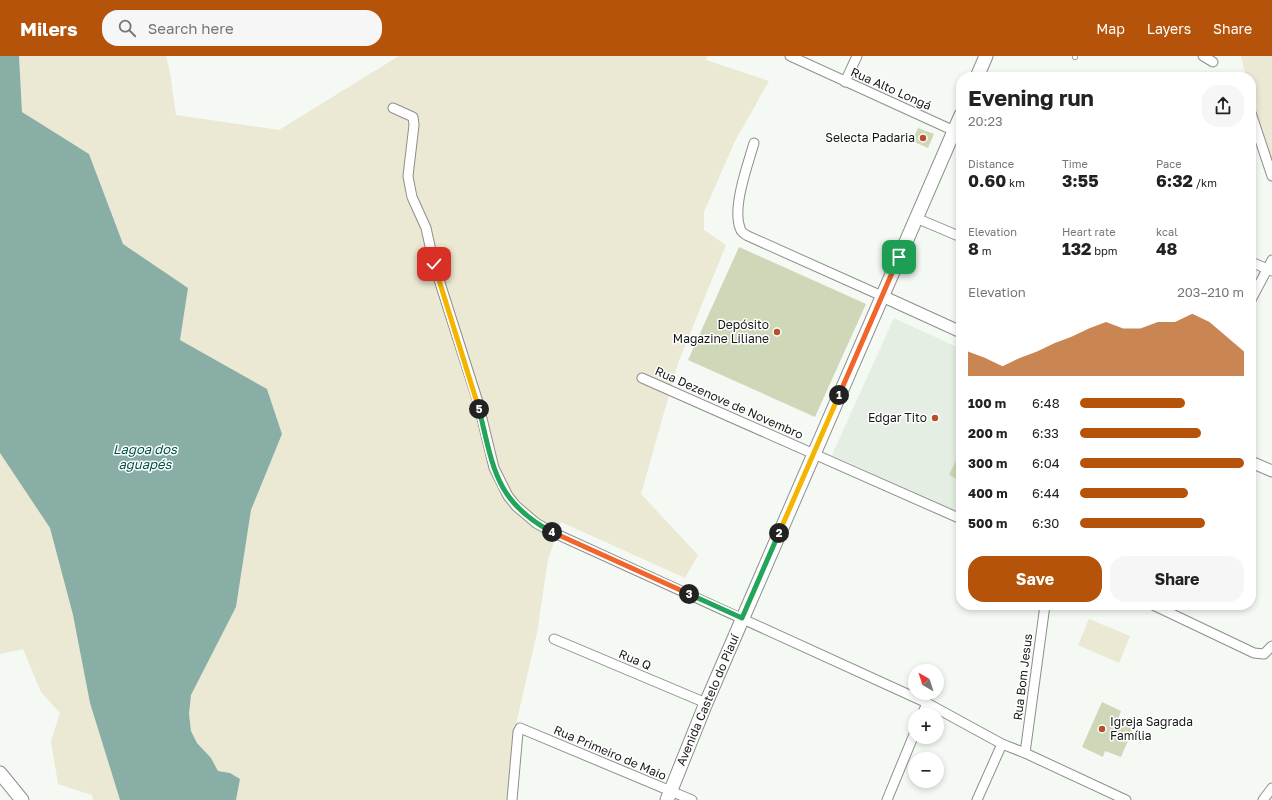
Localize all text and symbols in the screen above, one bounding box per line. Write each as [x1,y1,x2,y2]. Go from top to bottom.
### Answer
search box [102,10,382,46]
text: Milers [20,17,78,40]
icon: search [116,17,138,39]
text: Search here [148,19,234,37]
text: Map [1096,20,1125,37]
text: Layers [1147,20,1191,37]
text: Share [1213,20,1252,37]
street label: Rua Alto Longá [848,64,934,113]
text: Evening run [968,84,1094,111]
button: share [1202,85,1244,127]
text: 20:23 [968,113,1003,129]
place label: Selecta Padaria [825,130,915,145]
marker: Selecta Padaria [918,133,928,143]
text: Distance [968,157,1014,170]
text: Time [1062,157,1088,170]
text: Pace [1156,157,1182,170]
text: 0.60 [968,170,1006,191]
text: 3:55 [1062,170,1099,191]
text: 6:32 [1156,170,1193,191]
text: km [1006,176,1025,189]
text: /km [1193,176,1217,189]
text: Elevation [968,225,1017,238]
text: Heart rate [1062,225,1116,238]
text: kcal [1156,225,1178,238]
text: 8 [968,238,979,259]
text: 132 [1062,238,1092,259]
text: 48 [1156,238,1178,259]
pin [882,240,916,274]
text: m [979,244,991,257]
text: bpm [1092,244,1118,257]
icon: arrive [888,246,910,268]
pin [417,247,451,281]
icon: check [423,253,445,275]
text: Elevation [968,284,1026,300]
text: 203–210 m [1177,284,1244,300]
place label: Depósito Magazine Liliane [673,317,769,346]
marker: Depósito Magazine Liliane [772,327,782,337]
street label: Rua Dezenove de Novembro [653,363,806,442]
pin: 1 [829,385,849,405]
text: 1 [836,388,842,401]
text: 100 m [968,395,1006,411]
text: 6:48 [1032,395,1060,411]
pin: 5 [469,399,489,419]
text: 5 [476,402,482,415]
place label: Edgar Tito [868,410,927,425]
marker: Edgar Tito [930,413,940,423]
text: 200 m [968,425,1007,441]
text: 6:33 [1032,425,1059,441]
water label: Lagoa dos aguapés [113,441,178,472]
text: 300 m [968,455,1007,471]
text: 6:04 [1032,455,1060,471]
text: 400 m [968,485,1008,501]
text: 6:44 [1032,485,1060,501]
text: 500 m [968,515,1007,531]
text: 6:30 [1032,515,1059,531]
pin: 4 [542,522,562,542]
pin: 2 [769,523,789,543]
text: 4 [549,525,555,538]
text: 2 [776,526,782,539]
button: Save [968,556,1102,602]
button: Share [1110,556,1244,602]
pin: 3 [679,584,699,604]
text: 3 [686,587,692,600]
street label: Avenida Castelo do Piauí [673,631,742,768]
street label: Rua Bom Jesus [1010,633,1035,721]
street label: Rua Q [617,646,654,673]
north arrow [908,664,944,700]
map controls [908,664,944,788]
button: + [908,708,944,744]
place label: Igreja Sagrada Família [1110,714,1193,743]
street label: Rua Primeiro de Maio [552,722,669,783]
marker: Igreja Sagrada Família [1097,724,1107,734]
button: − [908,752,944,788]

